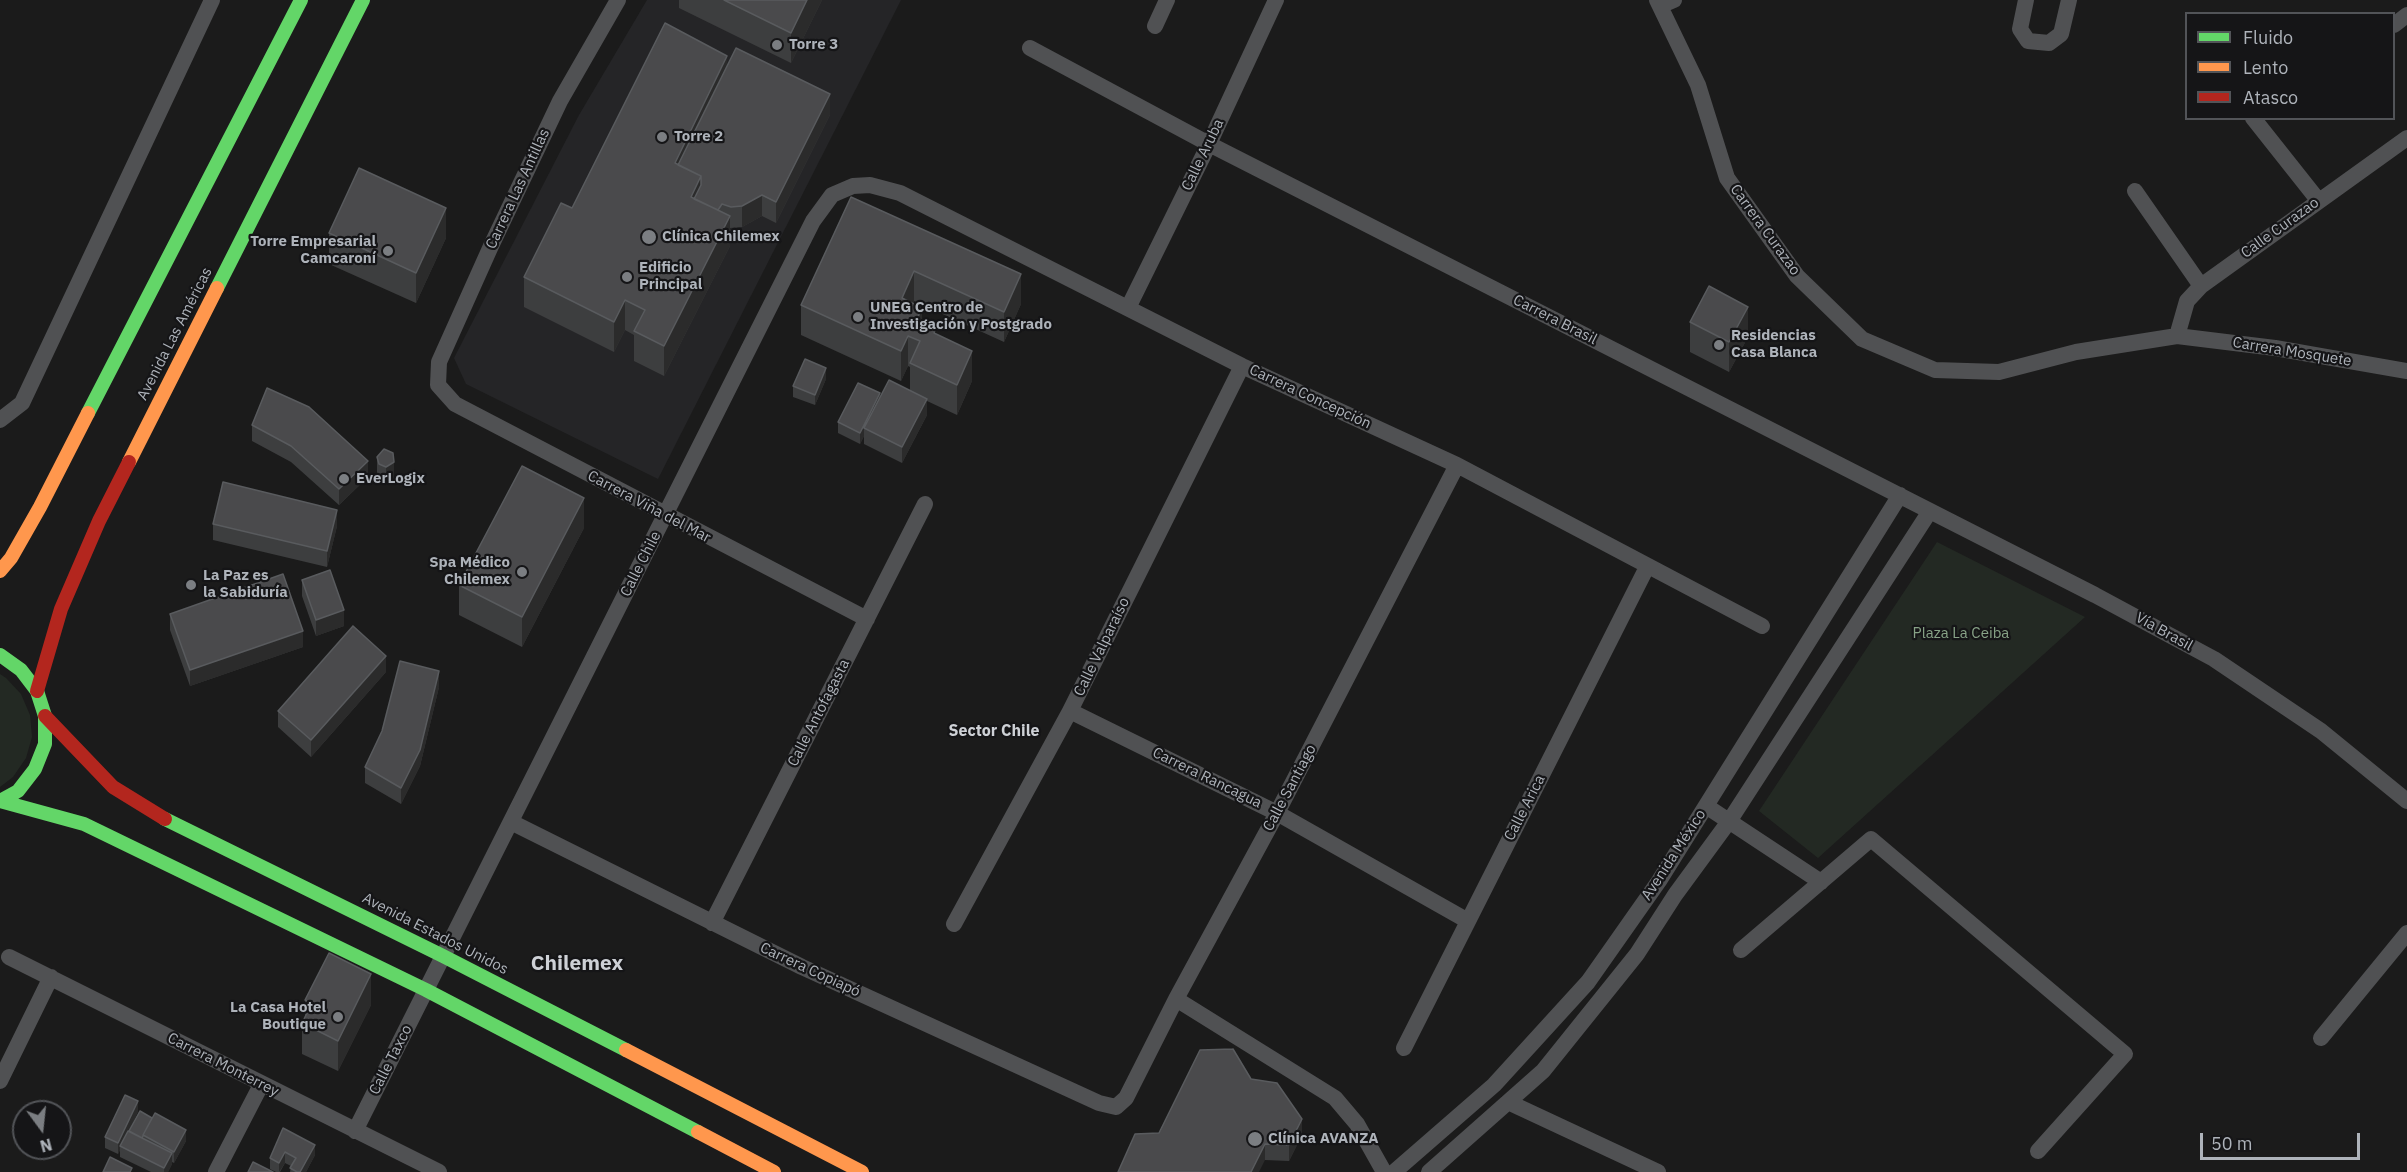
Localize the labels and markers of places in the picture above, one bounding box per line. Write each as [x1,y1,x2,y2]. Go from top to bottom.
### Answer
place label: Torre 3 [789,36,838,54]
marker: Torre 3 [770,38,784,52]
place label: Torre 2 [674,128,723,146]
marker: Torre 2 [655,130,669,144]
marker: Clínica Chilemex [640,228,658,246]
place label: Clínica Chilemex [662,228,780,246]
place label: Torre Empresarial Camcaroní [250,233,376,268]
marker: Torre Empresarial Camcaroní [381,244,395,258]
place label: Edificio Principal [639,259,702,294]
marker: Edificio Principal [620,270,634,284]
place label: UNEG Centro de Investigación y Postgrado [870,299,1052,334]
marker: UNEG Centro de Investigación y Postgrado [851,310,865,324]
place label: Residencias Casa Blanca [1731,327,1817,362]
marker: Residencias Casa Blanca [1712,338,1726,352]
place label: EverLogix [356,470,425,488]
marker: EverLogix [337,472,351,486]
place label: Spa Médico Chilemex [429,554,510,589]
marker: Spa Médico Chilemex [515,565,529,579]
place label: La Paz es la Sabiduría [203,567,288,602]
marker: La Paz es la Sabiduría [184,578,198,592]
place label: La Casa Hotel Boutique [230,999,326,1034]
marker: La Casa Hotel Boutique [331,1010,345,1024]
marker: Clínica AVANZA [1246,1130,1264,1148]
place label: Clínica AVANZA [1268,1130,1379,1148]

